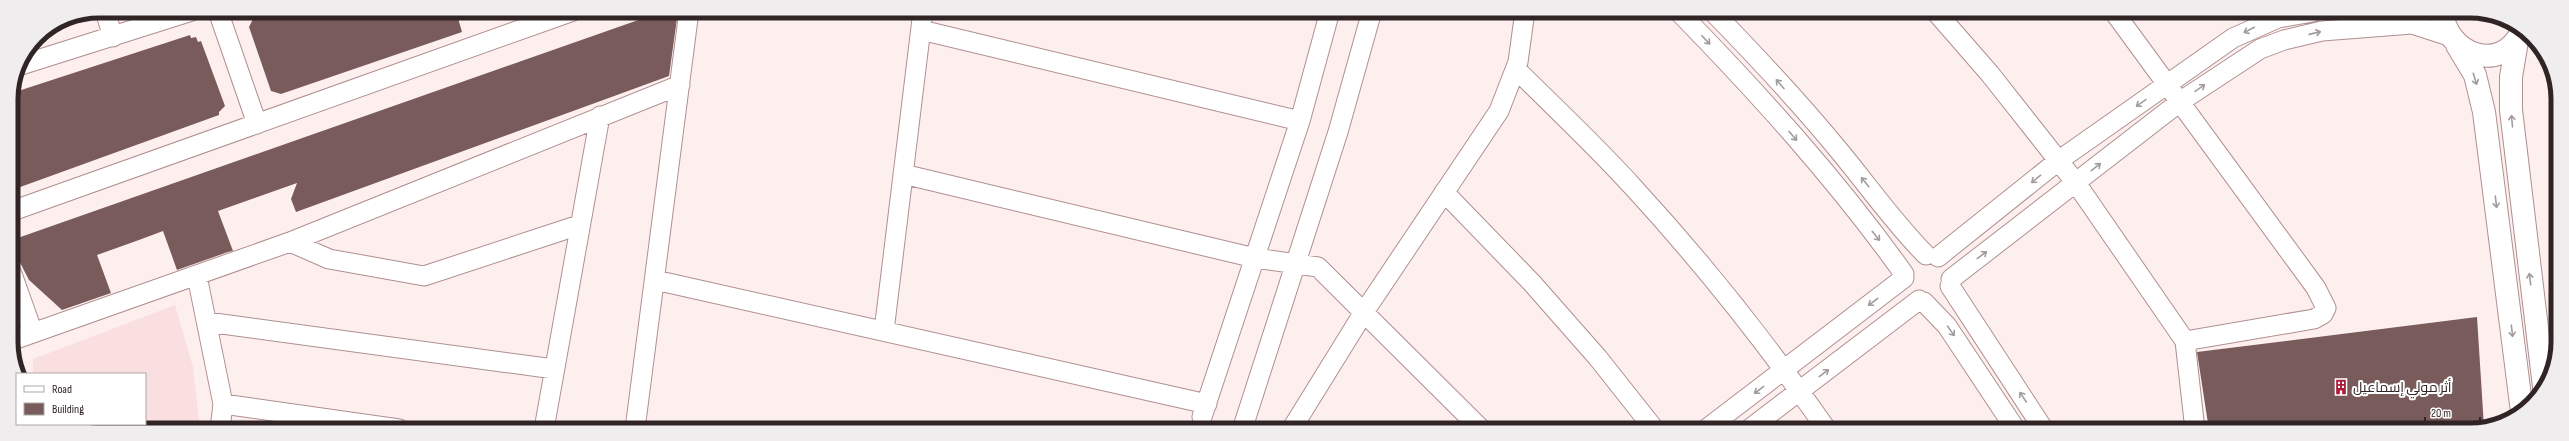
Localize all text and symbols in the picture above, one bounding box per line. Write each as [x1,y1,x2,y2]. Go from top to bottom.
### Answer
one-way arrow [2243,27,2255,34]
one-way arrow [2308,28,2321,36]
one-way arrow [1701,35,1711,45]
one-way arrow [2472,73,2480,85]
one-way arrow [1776,79,1785,89]
one-way arrow [2194,84,2205,93]
one-way arrow [2136,99,2147,107]
one-way arrow [2508,115,2515,128]
one-way arrow [1789,130,1798,141]
one-way arrow [2091,163,2102,172]
one-way arrow [2030,175,2041,183]
one-way arrow [1861,177,1869,188]
one-way arrow [2492,195,2500,208]
one-way arrow [1872,230,1880,241]
one-way arrow [1977,251,1988,259]
one-way arrow [2527,273,2534,286]
one-way arrow [1868,298,1879,306]
one-way arrow [2508,324,2516,337]
one-way arrow [1946,325,1955,336]
one-way arrow [1818,369,1829,377]
legend [16,373,146,425]
building icon: أثر مولي إسماعيل [2332,378,2350,396]
place label: أثر مولي إسماعيل [2353,378,2452,399]
text: Road [52,382,72,397]
one-way arrow [1753,385,1764,394]
one-way arrow [2019,392,2027,403]
scale bar [2425,399,2480,425]
text: Building [52,402,84,417]
text: 20 m [2431,406,2451,421]

